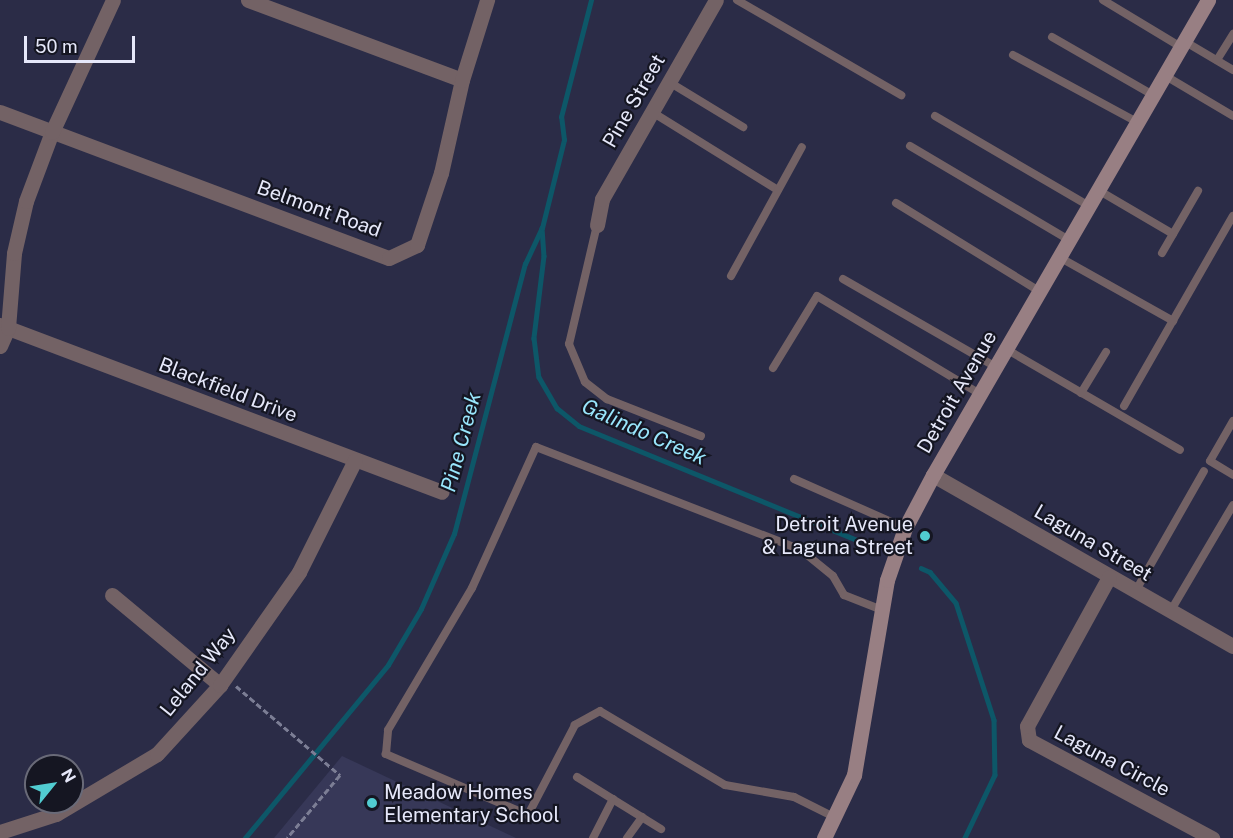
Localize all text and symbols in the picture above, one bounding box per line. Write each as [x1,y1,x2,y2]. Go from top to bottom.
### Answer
scale bar [27,24,138,62]
text: 50 m [35,36,78,57]
street label: Pine Street [598,50,670,152]
street label: Belmont Road [254,175,384,243]
street label: Detroit Avenue [912,326,1002,458]
street label: Blackfield Drive [155,353,301,427]
water label: Pine Creek [436,389,486,495]
water label: Galindo Creek [578,393,710,471]
street label: Laguna Street [1030,500,1156,586]
place label: Detroit Avenue & Laguna Street [762,512,913,559]
marker: Detroit Avenue & Laguna Street [918,529,932,543]
street label: Leland Way [155,623,241,721]
street label: Laguna Circle [1050,720,1174,802]
north arrow [24,754,84,814]
text: N [57,766,80,786]
place label: Meadow Homes Elementary School [384,780,560,827]
marker: Meadow Homes Elementary School [365,796,379,810]

